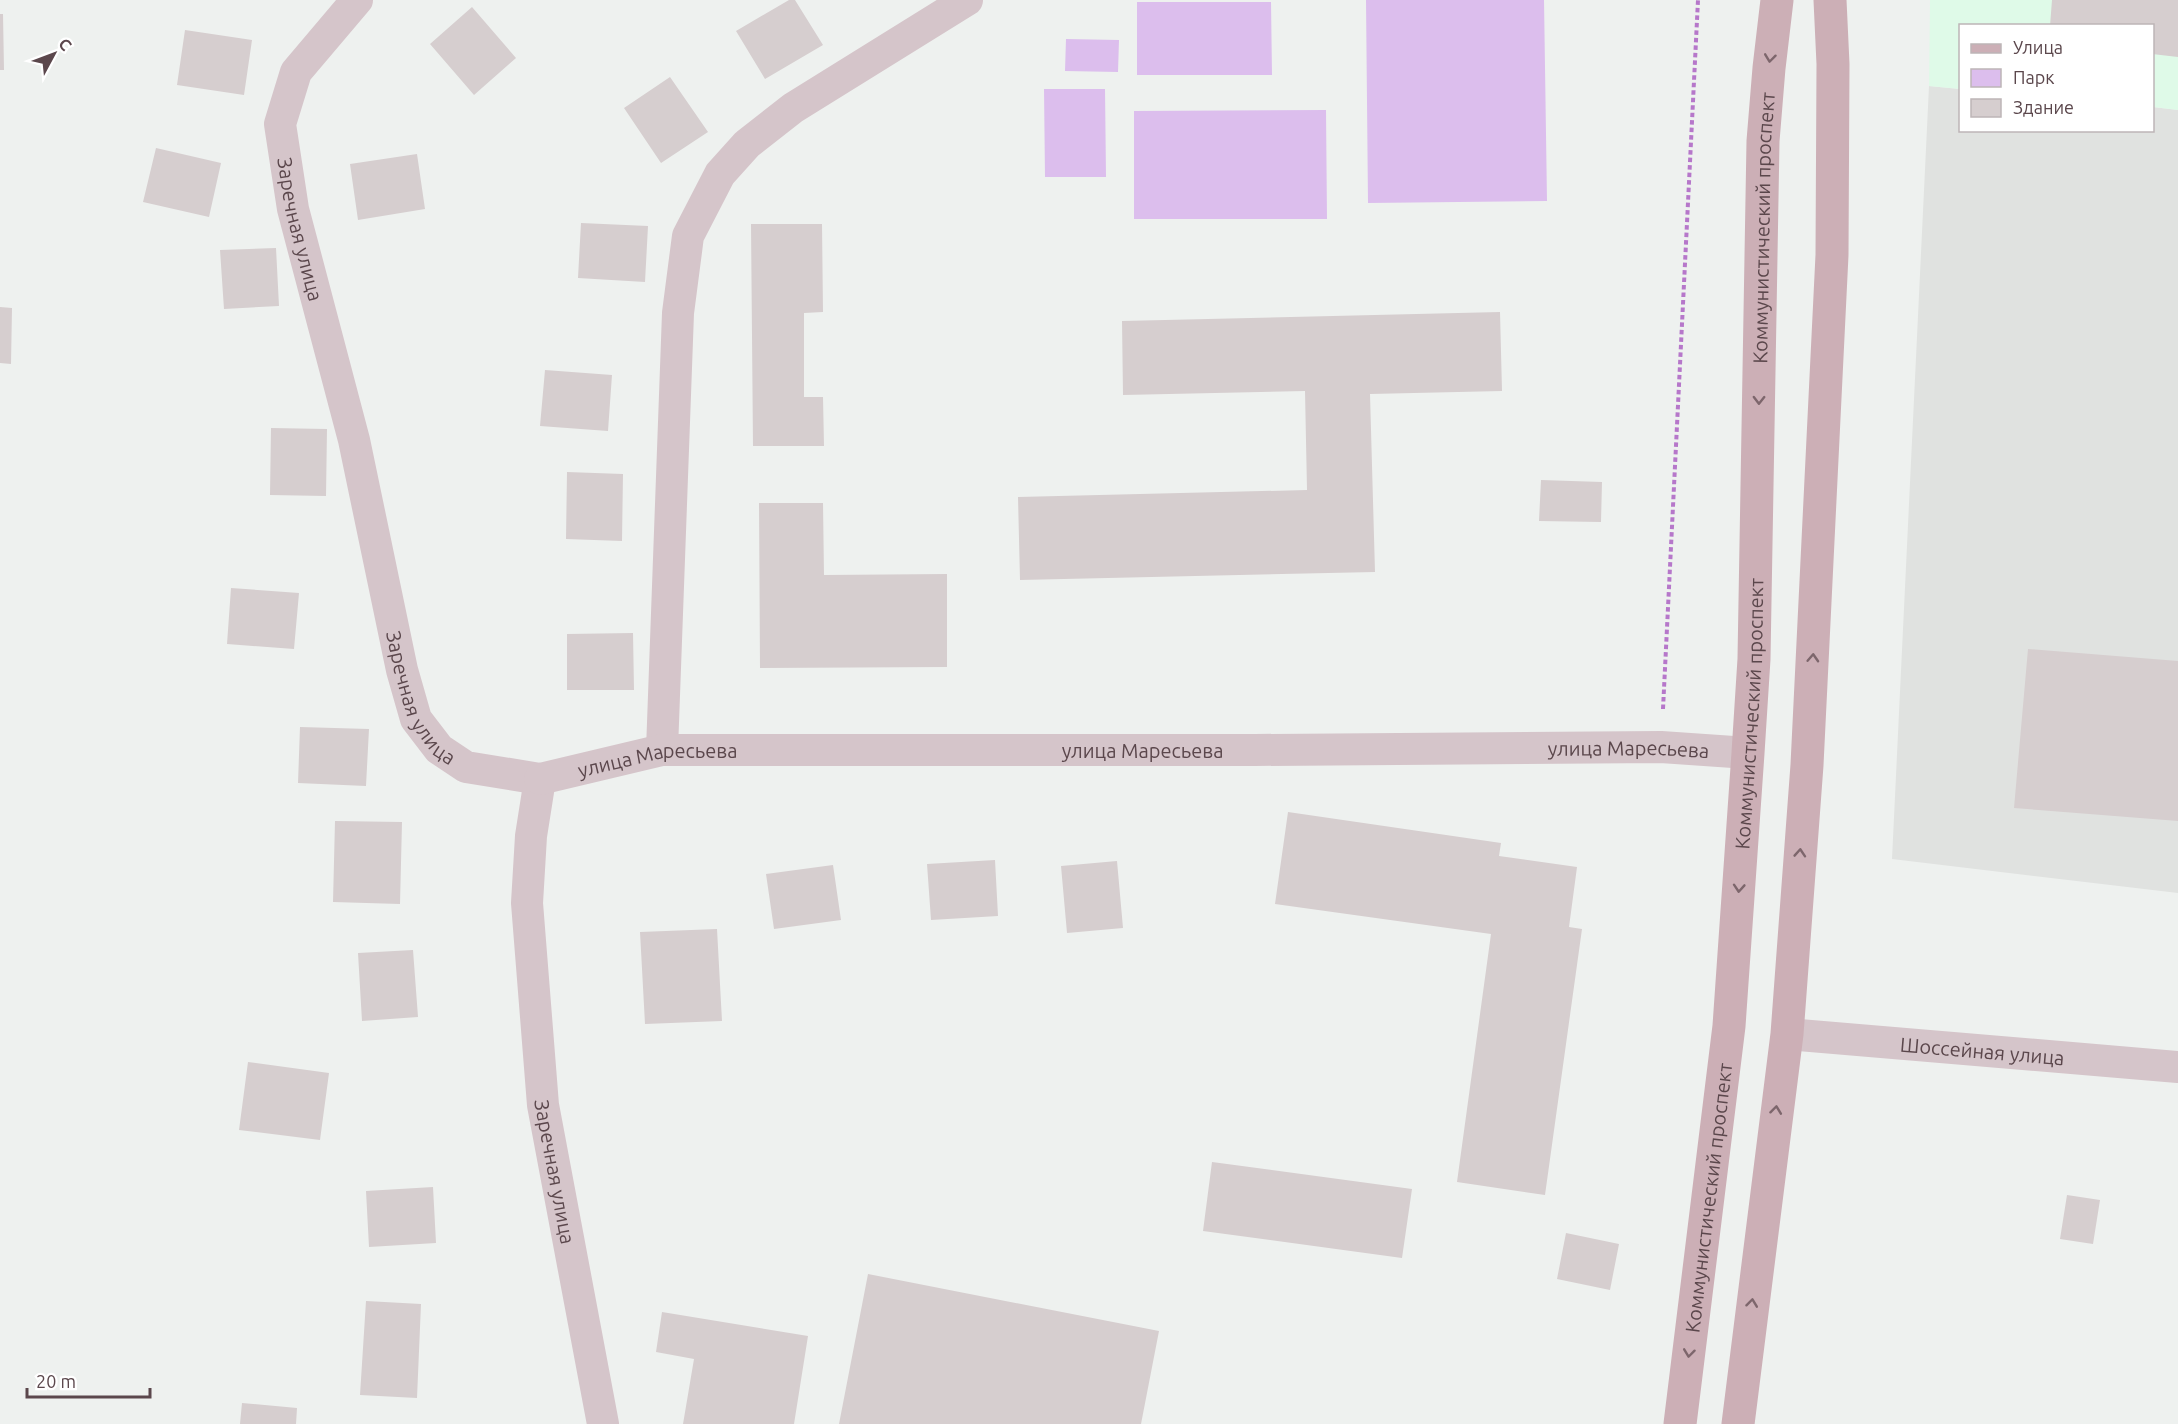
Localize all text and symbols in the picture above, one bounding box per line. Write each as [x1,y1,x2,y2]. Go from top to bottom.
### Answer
north arrow [24,24,84,84]
legend [1959,24,2154,132]
text: С [55,34,75,54]
text: Улица [2013,37,2063,57]
one-way arrow [1764,53,1777,63]
text: Парк [2013,67,2054,87]
street label: Коммунистический проспект [1748,91,1778,364]
text: Здание [2013,97,2074,117]
street label: Заречная улица [274,156,328,303]
one-way arrow [1752,395,1765,404]
street label: Коммунистический проспект [1730,578,1767,850]
street label: Заречная улица [383,628,460,769]
one-way arrow [1807,654,1820,663]
street label: улица Маресьева [1548,735,1710,762]
street label: улица Маресьева [575,739,738,781]
street label: улица Маресьева [1062,739,1224,762]
one-way arrow [1794,849,1807,858]
one-way arrow [1733,884,1746,893]
street label: Шоссейная улица [1899,1032,2065,1069]
street label: Коммунистический проспект [1680,1061,1736,1334]
street label: Заречная улица [531,1098,580,1246]
one-way arrow [1770,1105,1782,1114]
one-way arrow [1746,1299,1758,1308]
one-way arrow [1683,1349,1695,1358]
scale bar [27,1361,150,1399]
text: 20 m [36,1371,76,1391]

